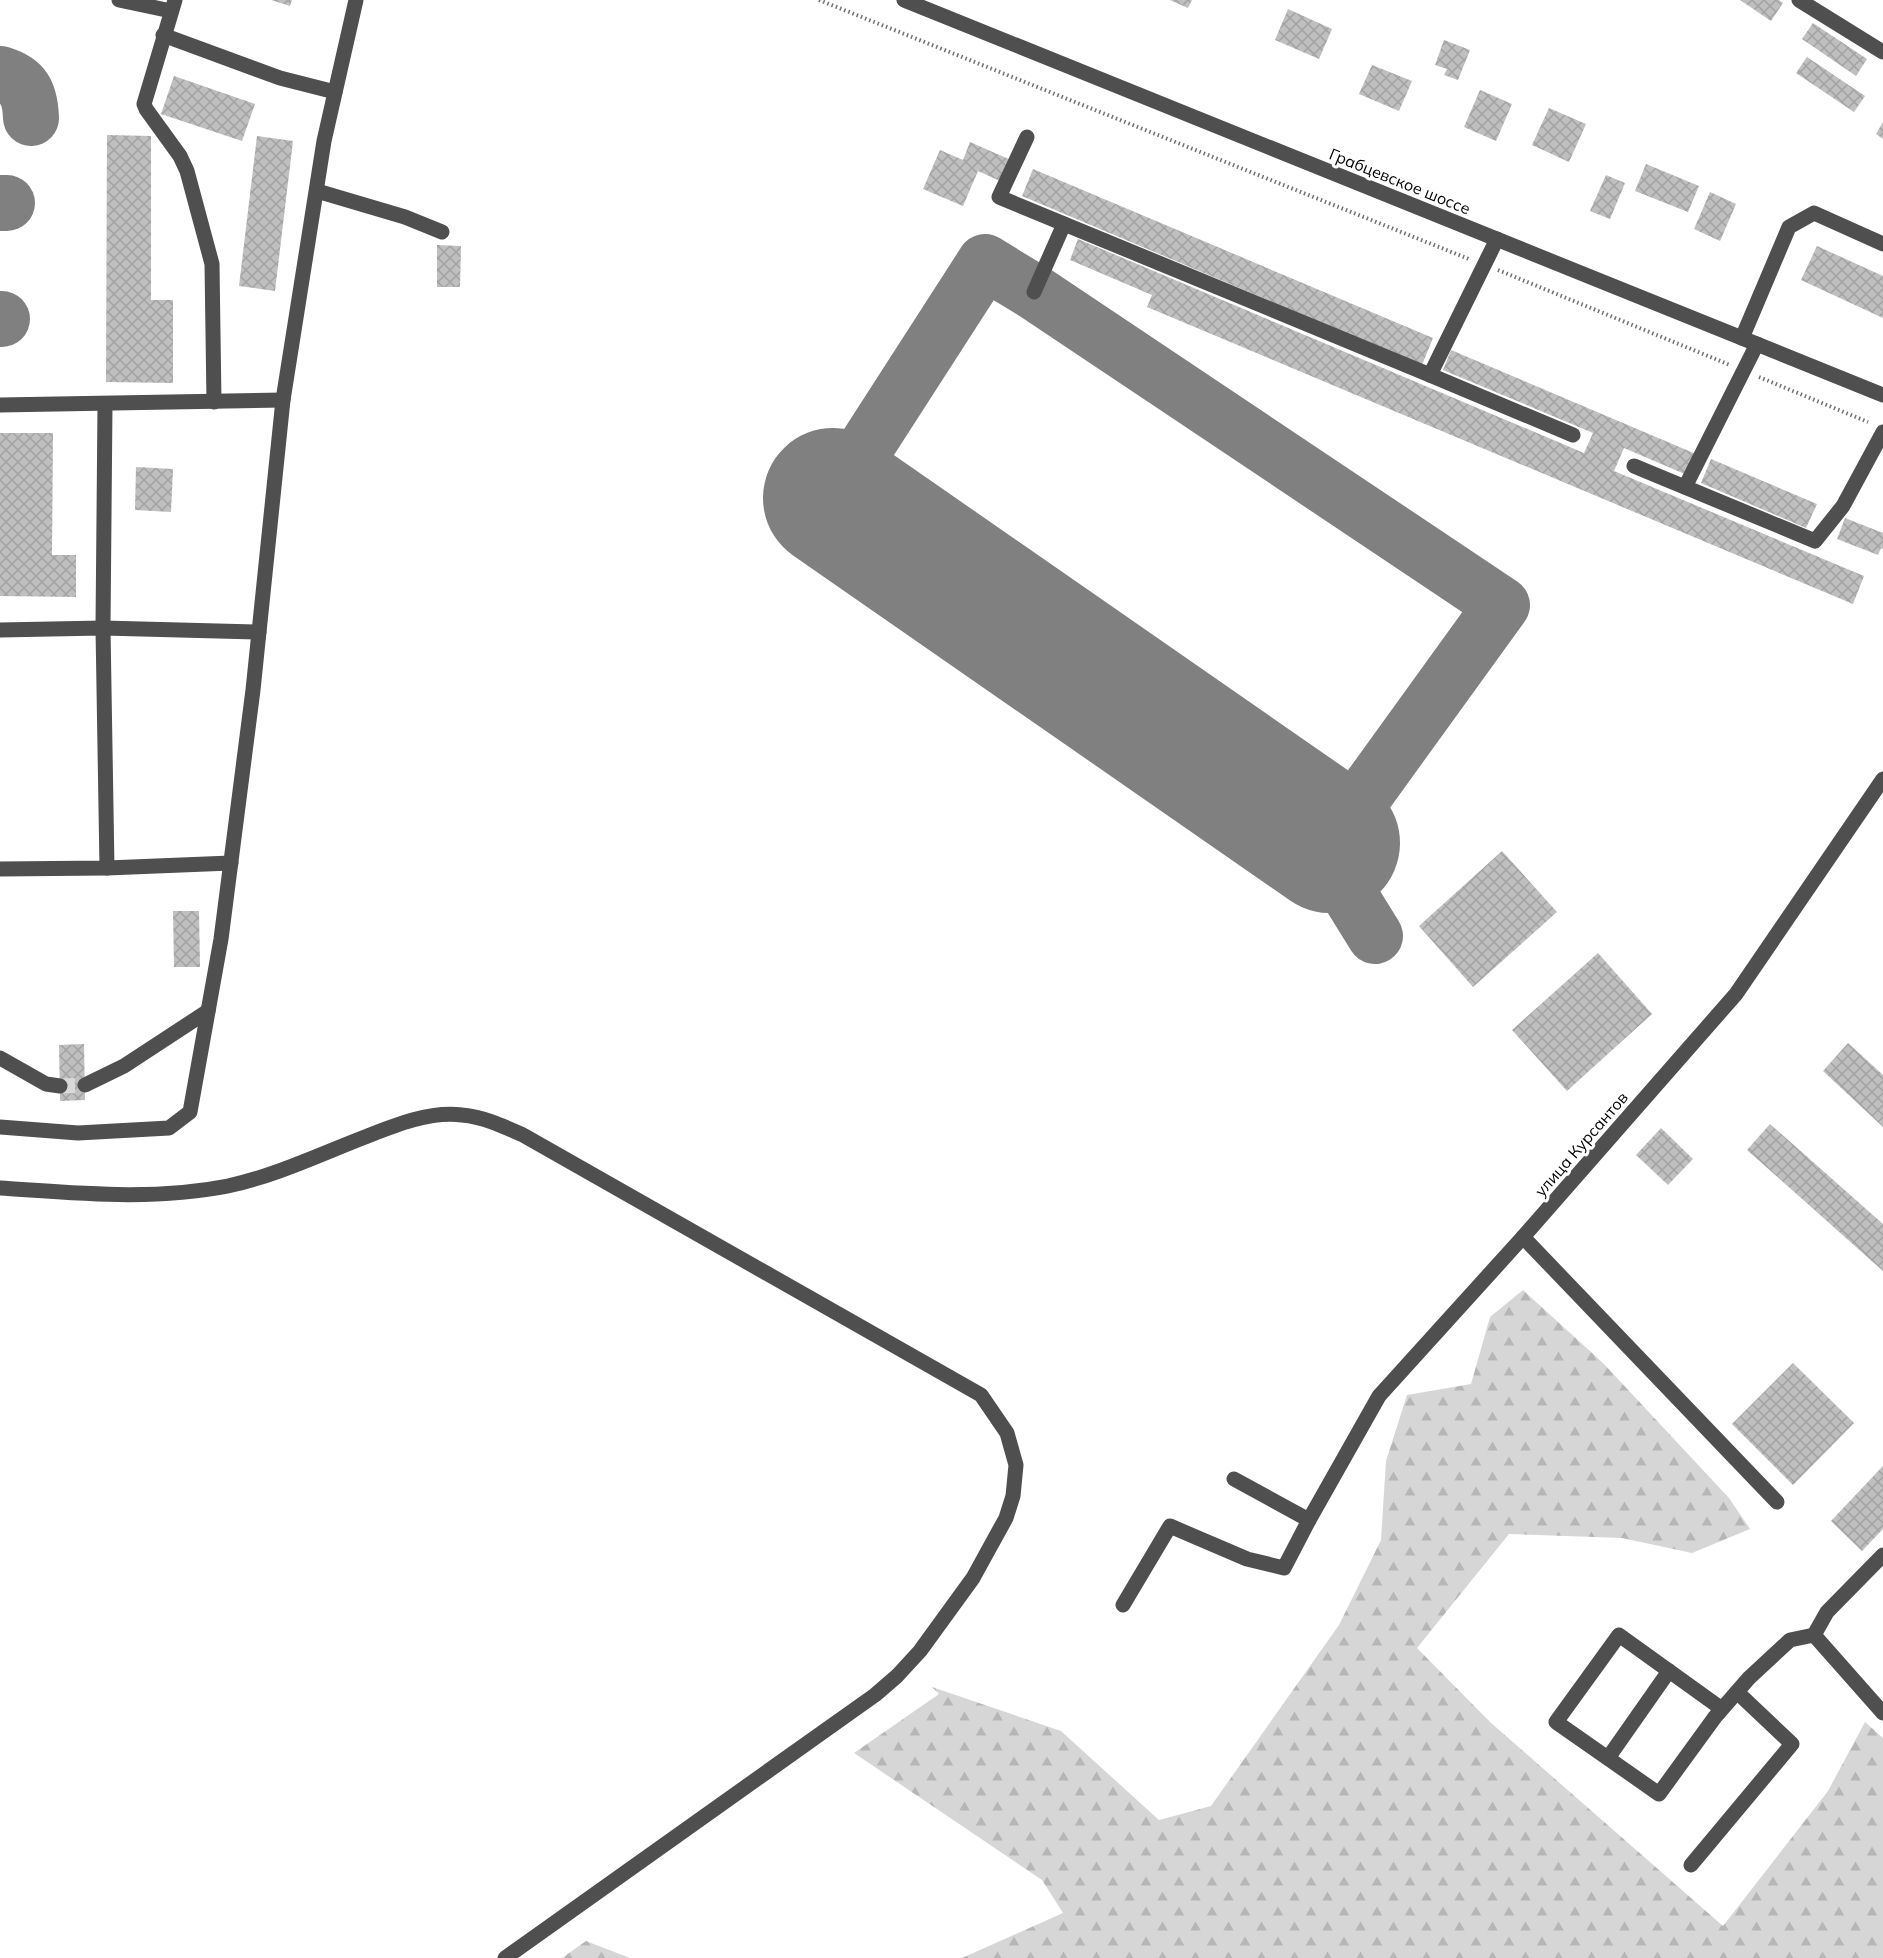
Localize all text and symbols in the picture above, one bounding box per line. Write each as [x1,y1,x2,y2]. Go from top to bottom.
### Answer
street label: Грабцевское шоссе [1327,144,1474,218]
street label: улица Курсантов [1530,1087,1632,1200]

